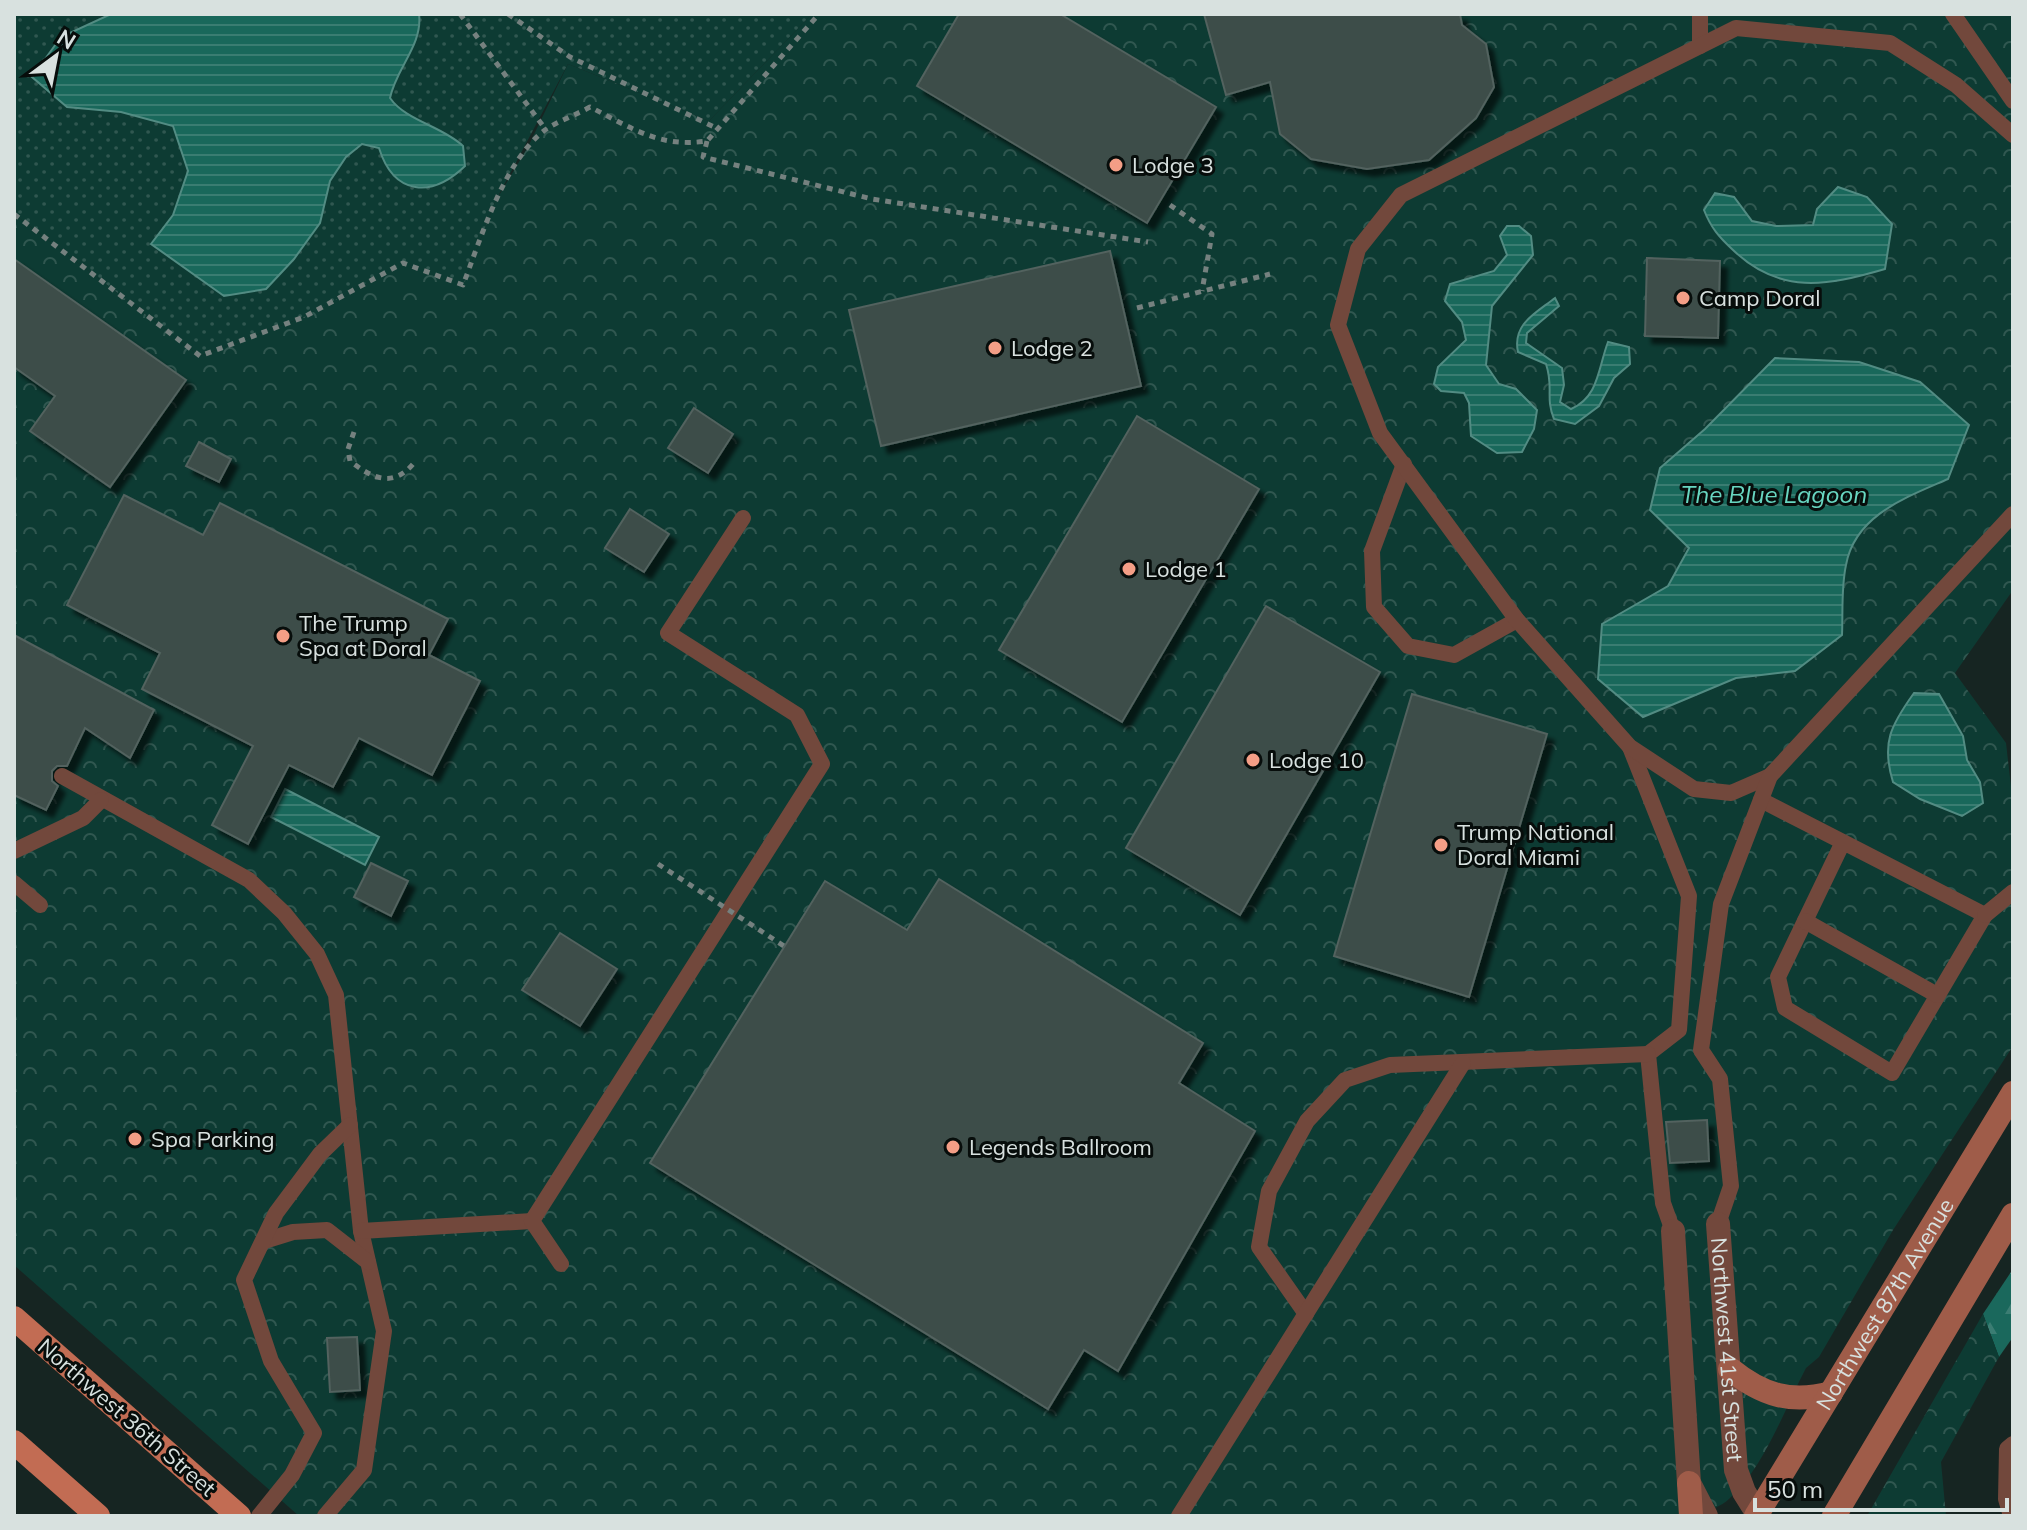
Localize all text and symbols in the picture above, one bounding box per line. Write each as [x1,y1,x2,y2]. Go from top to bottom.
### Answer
north arrow [16,16,96,96]
text: N [52,23,81,55]
place label: Lodge 3 [1132,151,1214,179]
marker: Lodge 3 [1107,156,1125,174]
place label: Camp Doral [1699,284,1820,312]
marker: Camp Doral [1674,289,1692,307]
place label: Lodge 2 [1011,334,1093,362]
marker: Lodge 2 [986,339,1004,357]
water label: The Blue Lagoon [1681,479,1867,509]
place label: Lodge 1 [1145,555,1227,583]
marker: Lodge 1 [1120,560,1138,578]
place label: The Trump Spa at Doral [299,609,427,662]
marker: The Trump Spa at Doral [274,627,292,645]
place label: Lodge 10 [1269,746,1364,774]
marker: Lodge 10 [1244,751,1262,769]
place label: Trump National Doral Miami [1457,818,1614,871]
marker: Trump National Doral Miami [1432,836,1450,854]
place label: Spa Parking [151,1125,275,1153]
marker: Spa Parking [126,1130,144,1148]
place label: Legends Ballroom [969,1133,1152,1161]
marker: Legends Ballroom [944,1138,962,1156]
street label: Northwest 87th Avenue [1810,1193,1960,1415]
street label: Northwest 41st Street [1705,1237,1749,1463]
street label: Northwest 36th Street [32,1332,222,1502]
scale bar [1755,1462,2007,1512]
text: 50 m [1767,1474,1823,1504]

